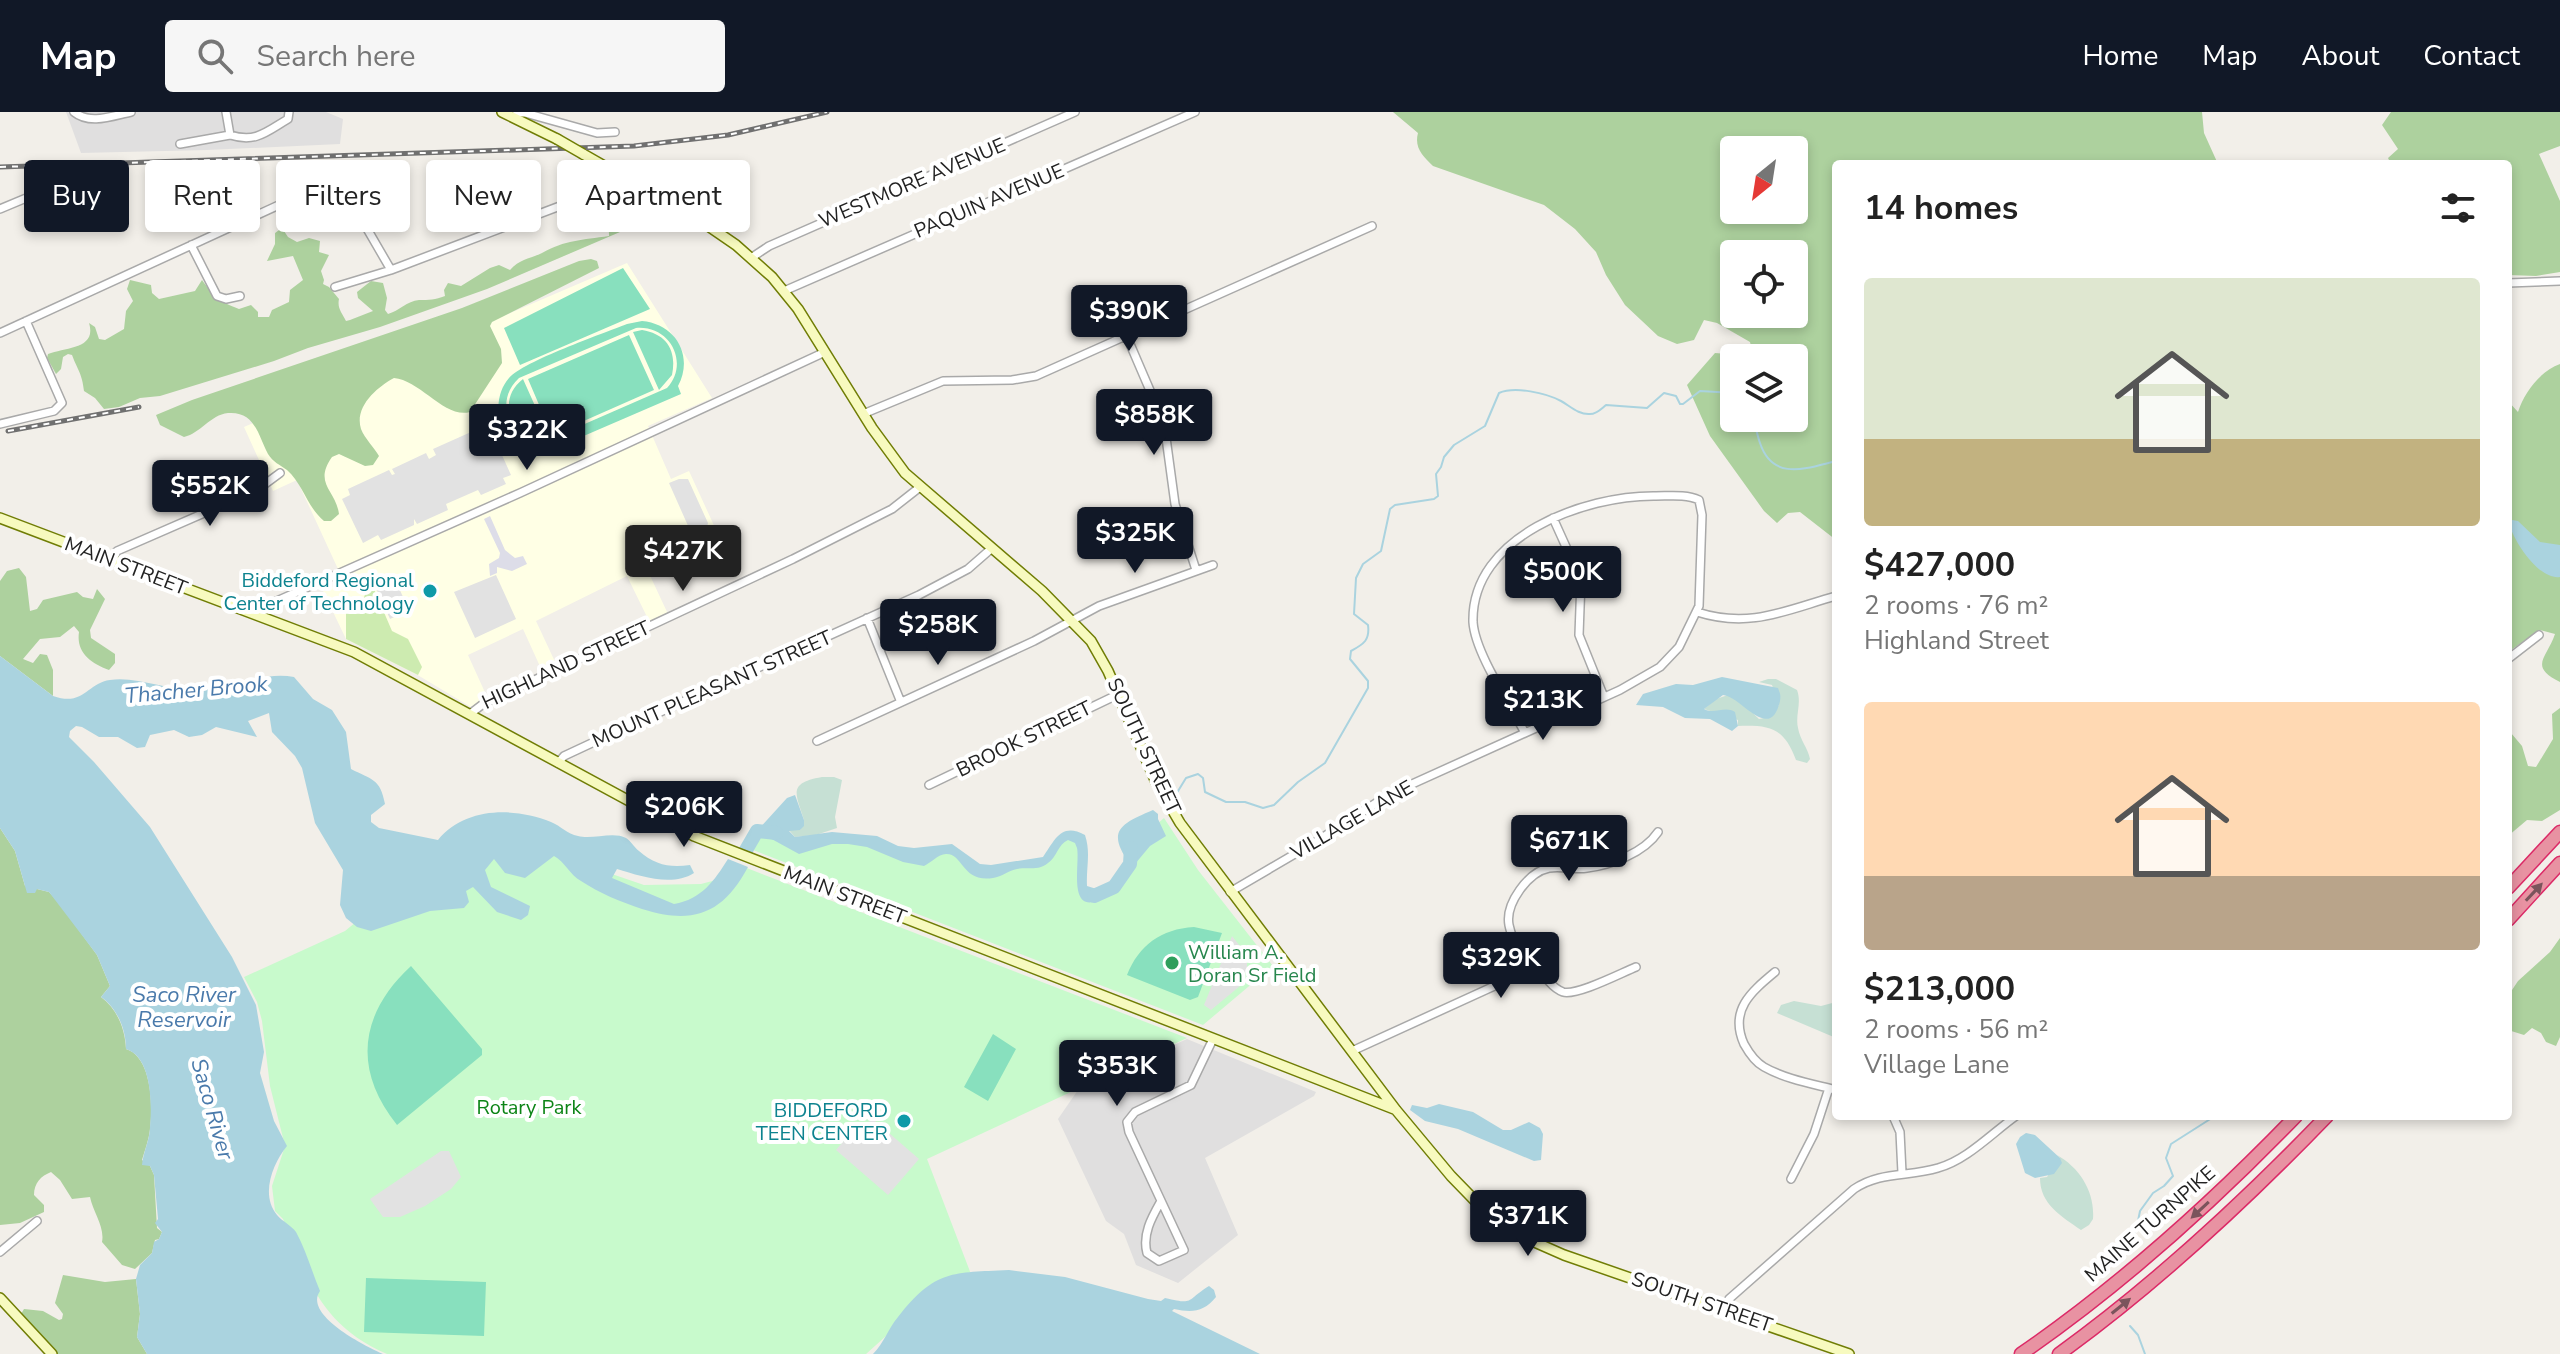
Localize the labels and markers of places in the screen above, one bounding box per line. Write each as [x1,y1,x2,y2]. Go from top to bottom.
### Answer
pin: $390K [1073,285,1185,353]
pin: $858K [1098,389,1210,457]
pin: $322K [471,404,583,472]
pin: $552K [154,460,266,528]
pin: $325K [1079,507,1191,575]
pin: $427K [627,525,739,593]
pin: $500K [1507,546,1619,614]
place label: Biddeford Regional Center of Technology [223,567,415,617]
marker: Biddeford Regional Center of Technology [421,582,439,600]
pin: $258K [882,599,994,667]
pin: $213K [1487,674,1599,742]
pin: $206K [628,781,740,849]
pin: $671K [1513,815,1625,883]
pin: $329K [1445,932,1557,1000]
place label: William A. Doran Sr Field [1188,939,1316,989]
marker: William A. Doran Sr Field [1163,954,1181,972]
pin: $353K [1061,1040,1173,1108]
place label: BIDDEFORD TEEN CENTER [756,1097,888,1147]
marker: BIDDEFORD TEEN CENTER [895,1112,913,1130]
pin: $371K [1472,1190,1584,1258]

